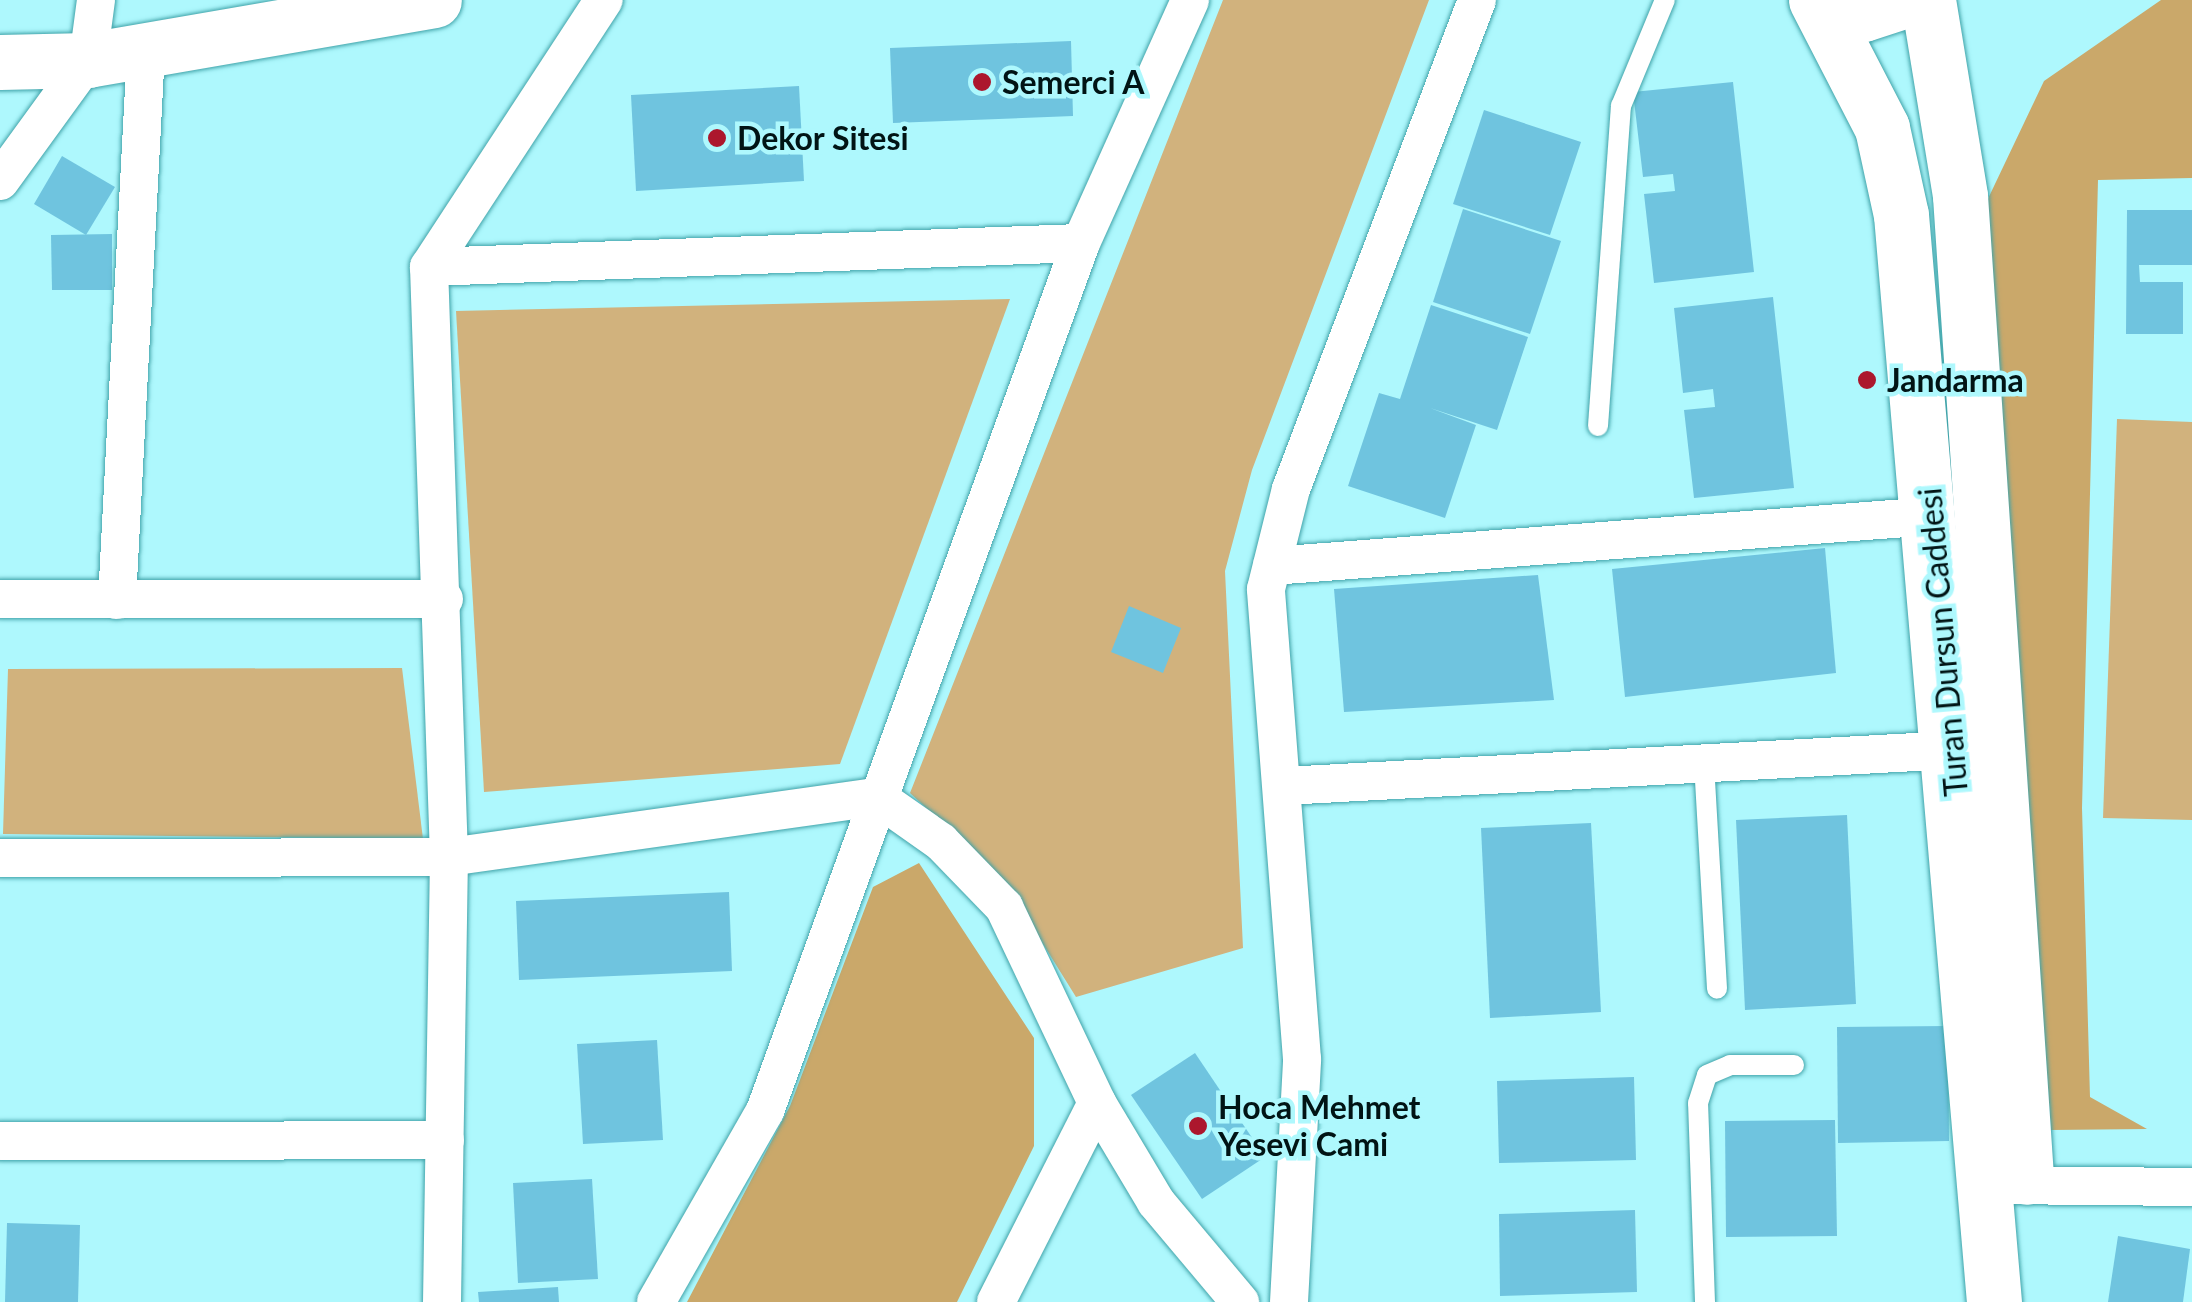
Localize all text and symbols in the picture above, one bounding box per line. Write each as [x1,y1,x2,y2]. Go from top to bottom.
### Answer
place label: Semerci A [1002,63,1146,101]
marker: Semerci A [971,71,993,93]
place label: Dekor Sitesi [737,119,909,157]
marker: Dekor Sitesi [706,127,728,149]
place label: Jandarma [1887,361,2024,399]
marker: Jandarma [1856,369,1878,391]
street label: Turan Dursun Caddesi [1910,486,1976,798]
place label: Hoca Mehmet Yesevi Cami [1218,1089,1420,1164]
marker: Hoca Mehmet Yesevi Cami [1187,1115,1209,1137]

